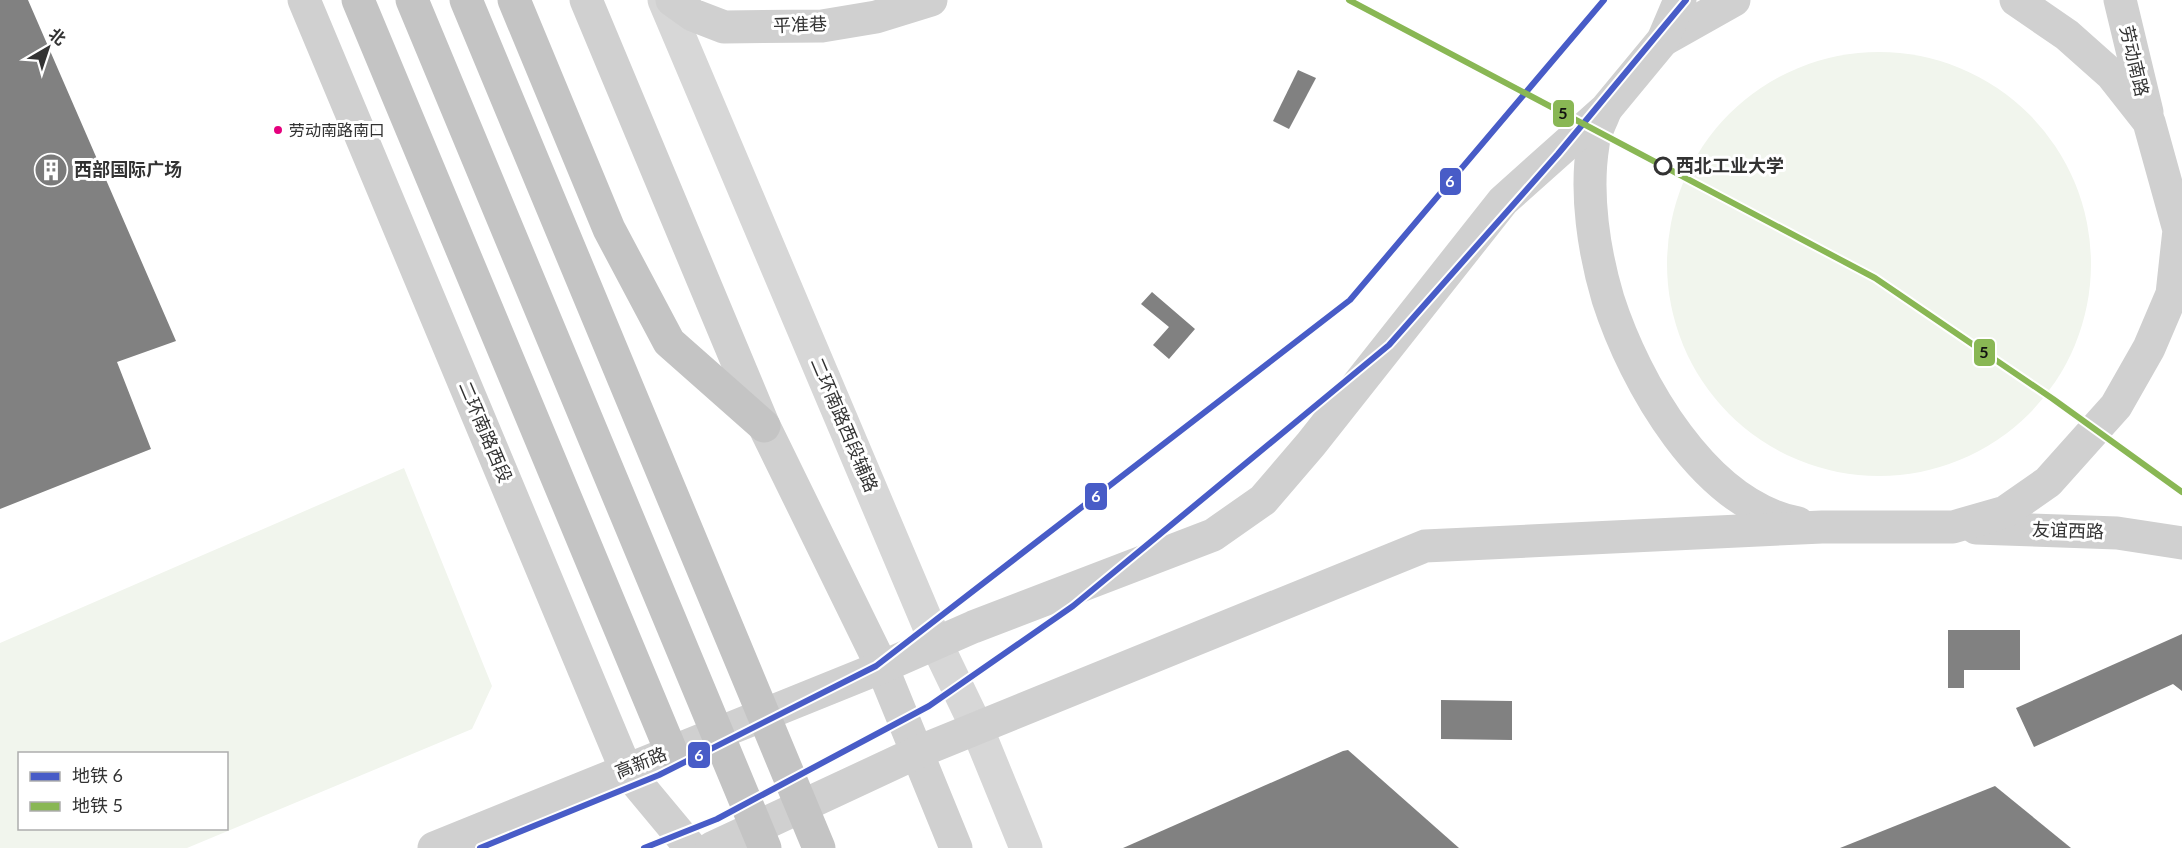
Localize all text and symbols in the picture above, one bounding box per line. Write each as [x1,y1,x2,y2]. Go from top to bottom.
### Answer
street label: 平准巷 [773,12,827,36]
north arrow [18,18,78,78]
street label: 劳动南路 [2116,23,2154,98]
text: 北 [46,24,70,48]
line badge: 5 [1552,99,1575,128]
text: 5 [1558,103,1568,122]
place label: 劳动南路南口 [289,120,385,139]
marker: 劳动南路南口 [272,124,284,136]
building icon: 西部国际广场 [33,152,69,188]
place label: 西北工业大学 [1676,154,1784,176]
marker: 西北工业大学 [1654,157,1672,175]
place label: 西部国际广场 [74,158,182,180]
line badge: 6 [1439,167,1462,196]
text: 6 [1445,171,1455,190]
line badge: 5 [1973,338,1996,367]
text: 5 [1979,342,1989,361]
street label: 二环南路西段辅路 [807,354,883,495]
street label: 二环南路西段 [455,378,517,486]
line badge: 6 [1084,482,1108,511]
text: 6 [1091,486,1101,505]
street label: 友谊西路 [2032,518,2104,542]
line badge: 6 [687,741,711,769]
street label: 高新路 [611,742,670,782]
text: 6 [694,745,704,764]
legend [18,752,228,830]
text: 地铁 6 [72,764,123,786]
text: 地铁 5 [72,794,123,816]

